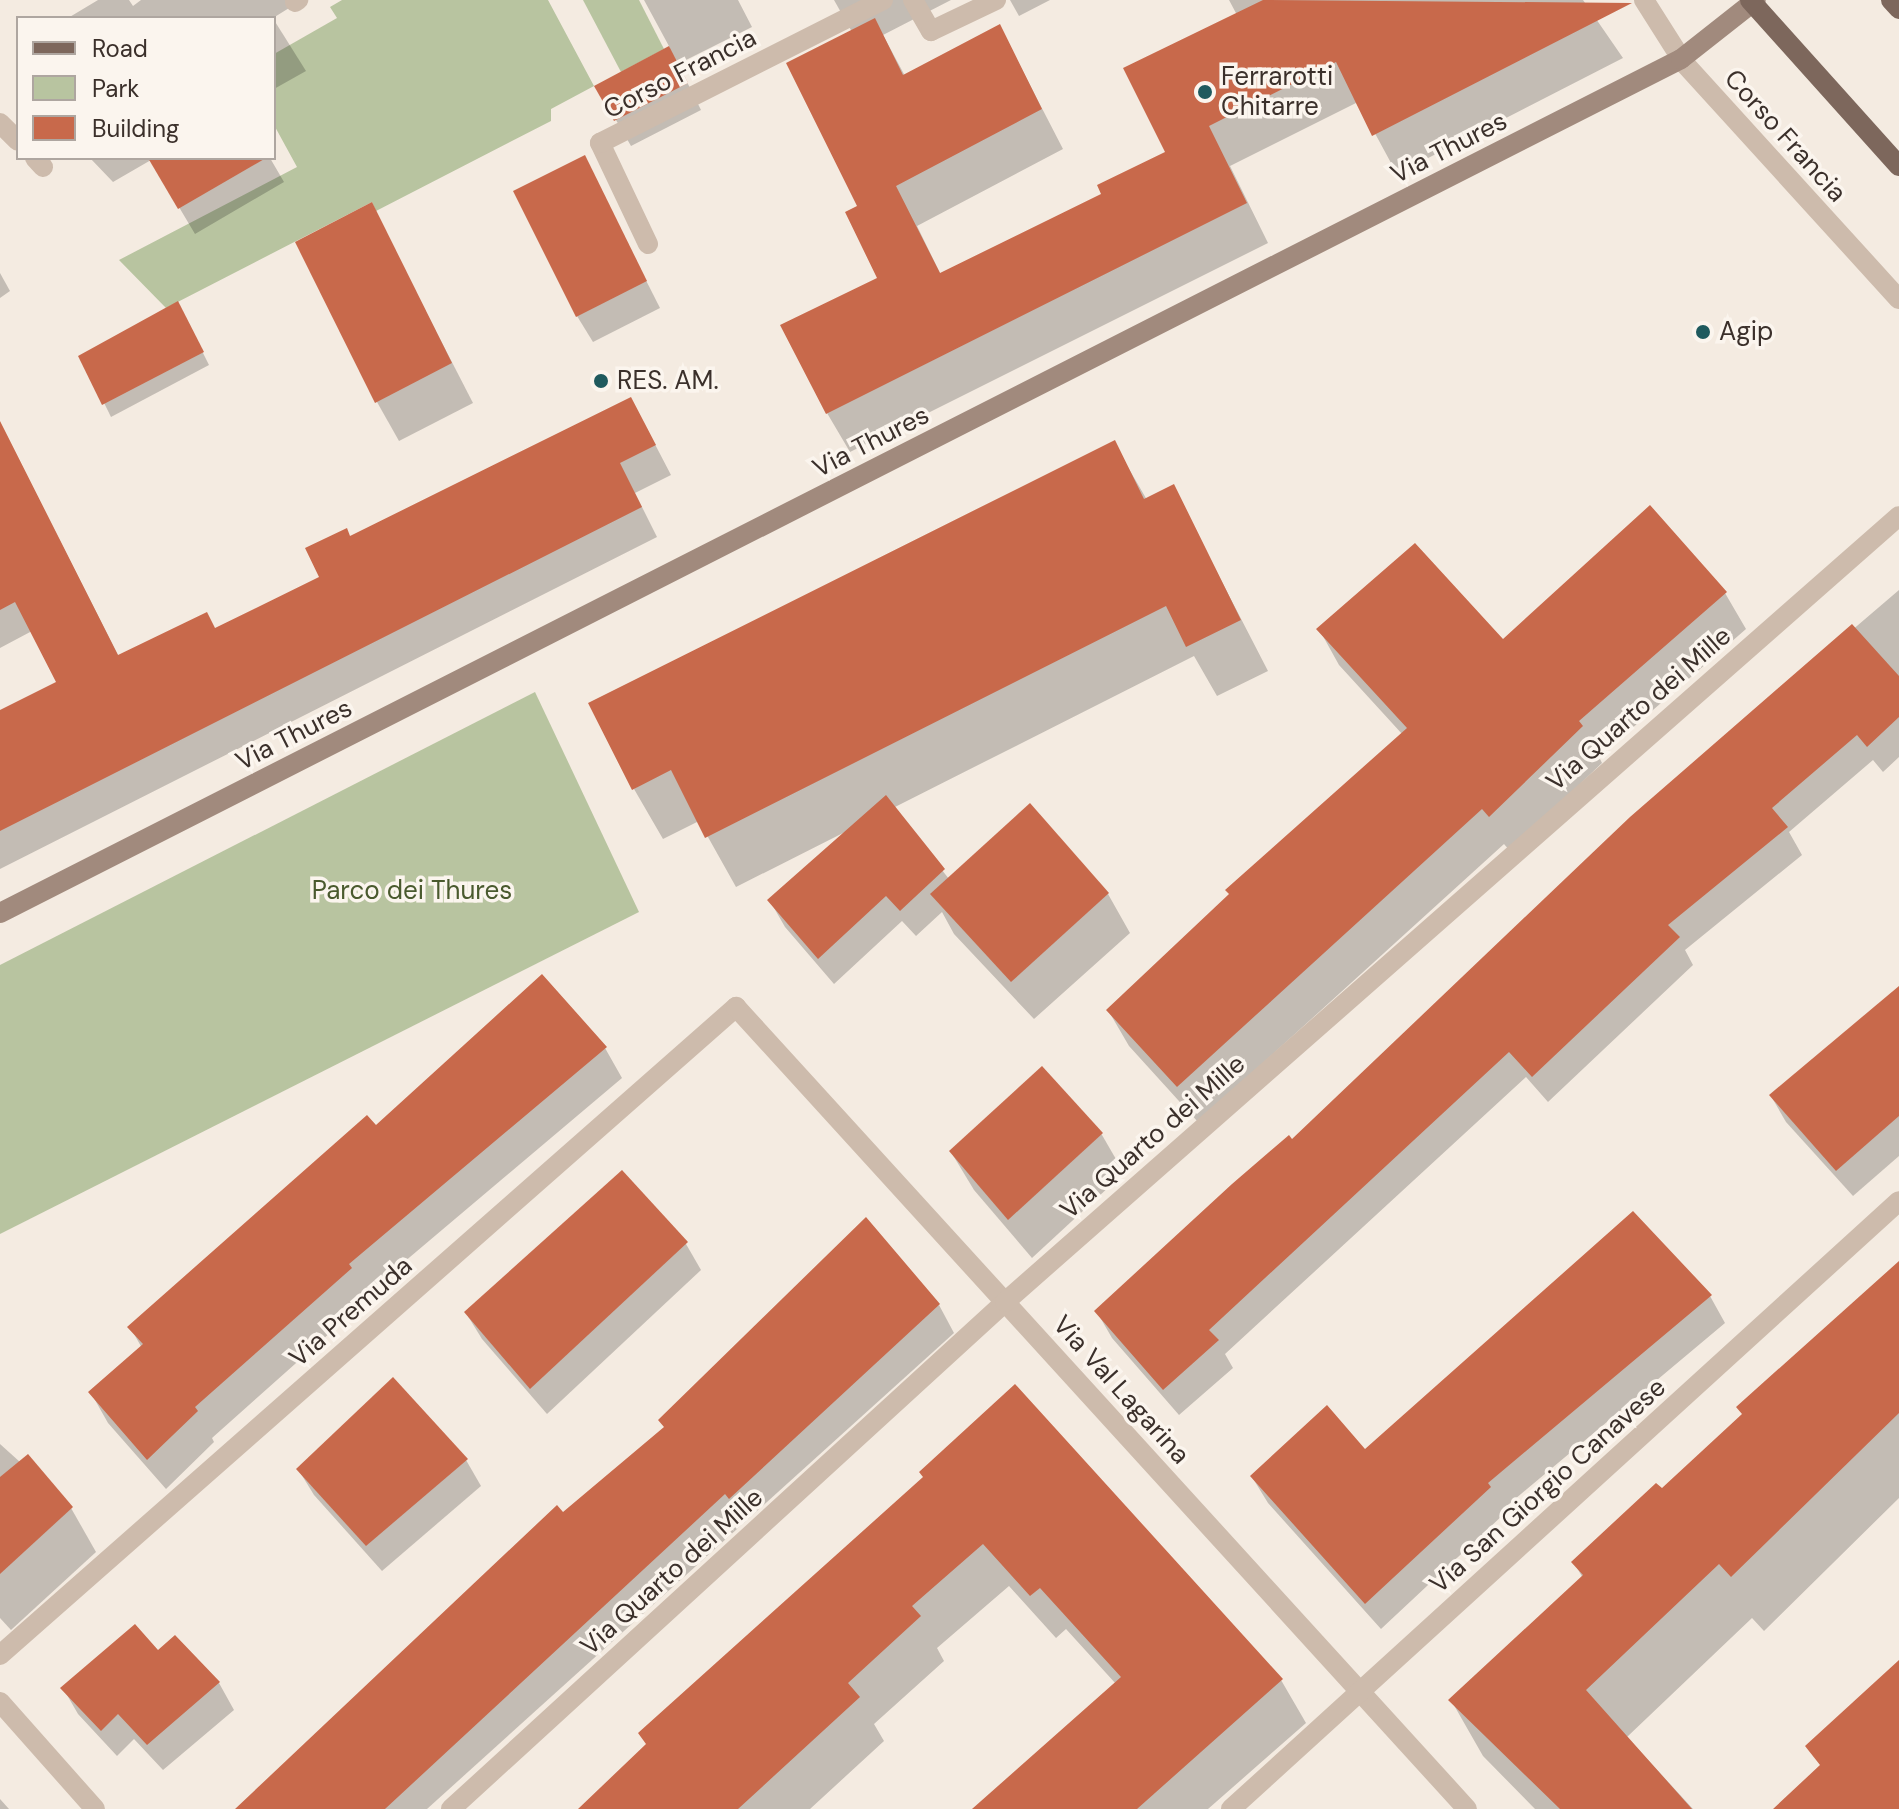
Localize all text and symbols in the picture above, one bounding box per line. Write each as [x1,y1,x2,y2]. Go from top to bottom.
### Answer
legend [16,16,276,160]
street label: Corso Francia [599,22,761,126]
text: Road [92,33,148,64]
place label: Ferrarotti Chitarre [1221,61,1333,122]
street label: Corso Francia [1718,64,1852,208]
text: Park [92,73,139,104]
marker: Ferrarotti Chitarre [1196,83,1214,101]
street label: Via Thures [1386,105,1512,191]
text: Building [92,113,179,144]
place label: Agip [1719,316,1773,348]
marker: Agip [1694,323,1712,341]
place label: RES. AM. [617,365,719,397]
marker: RES. AM. [592,372,610,390]
street label: Via Thures [808,399,934,485]
street label: Via Quarto dei Mille [1540,620,1738,798]
street label: Via Thures [231,692,357,778]
park label: Parco dei Thures [312,875,512,907]
street label: Via Quarto dei Mille [1054,1048,1252,1226]
street label: Via Premuda [283,1250,419,1374]
street label: Via Val Lagarina [1046,1309,1196,1471]
street label: Via San Giorgio Canavese [1424,1372,1672,1600]
street label: Via Quarto dei Mille [574,1482,770,1662]

